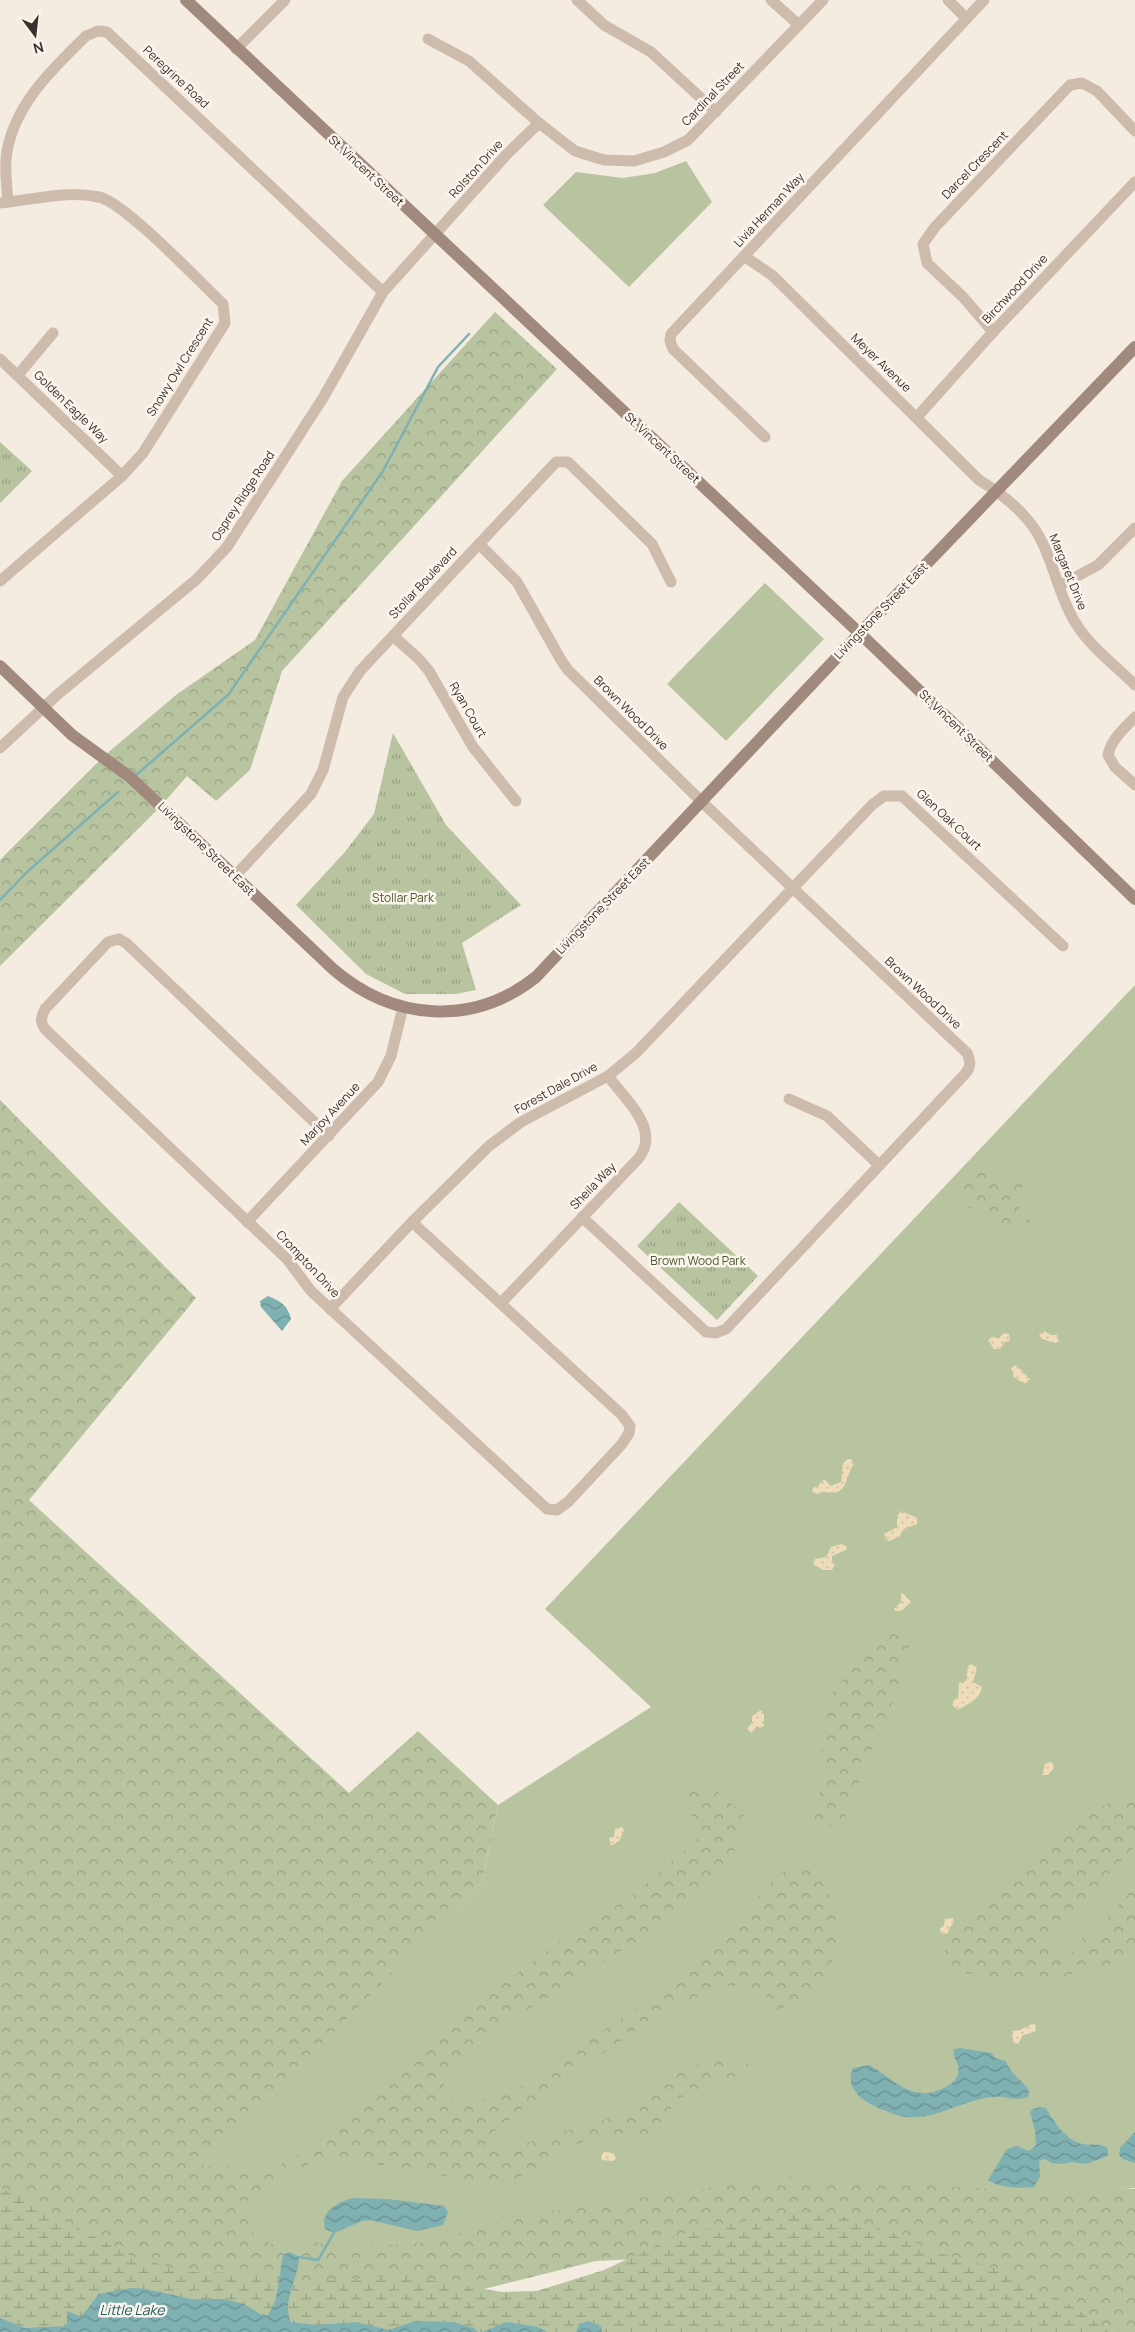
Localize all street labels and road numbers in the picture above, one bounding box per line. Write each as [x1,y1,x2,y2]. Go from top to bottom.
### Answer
street label: Peregrine Road [140,42,213,112]
street label: Cardinal Street [677,58,748,130]
street label: Darcel Crescent [938,127,1012,203]
street label: St. Vincent Street [325,131,408,210]
street label: Rolston Drive [445,136,506,201]
street label: Livia Herman Way [730,168,808,251]
street label: Birchwood Drive [978,250,1051,327]
street label: Snowy Owl Crescent [142,314,217,419]
street label: Meyer Avenue [847,329,915,396]
street label: Golden Eagle Way [30,366,113,447]
street label: St. Vincent Street [621,408,704,487]
street label: Osprey Ridge Road [207,447,278,544]
street label: Margaret Drive [1045,531,1092,613]
street label: Stollar Boulevard [385,543,461,622]
street label: Livingstone Street East [830,558,932,663]
street label: Brown Wood Drive [590,671,673,754]
street label: Ryan Court [446,679,491,741]
street label: St. Vincent Street [915,686,997,766]
street label: Glen Oak Court [913,785,986,854]
street label: Livingstone Street East [154,798,259,900]
street label: Livingstone Street East [552,853,654,958]
street label: Brown Wood Drive [881,953,965,1033]
street label: Forest Dale Drive [511,1058,600,1117]
street label: Marjoy Avenue [296,1078,363,1149]
street label: Sheila Way [566,1158,620,1213]
street label: Crompton Drive [273,1226,344,1301]

